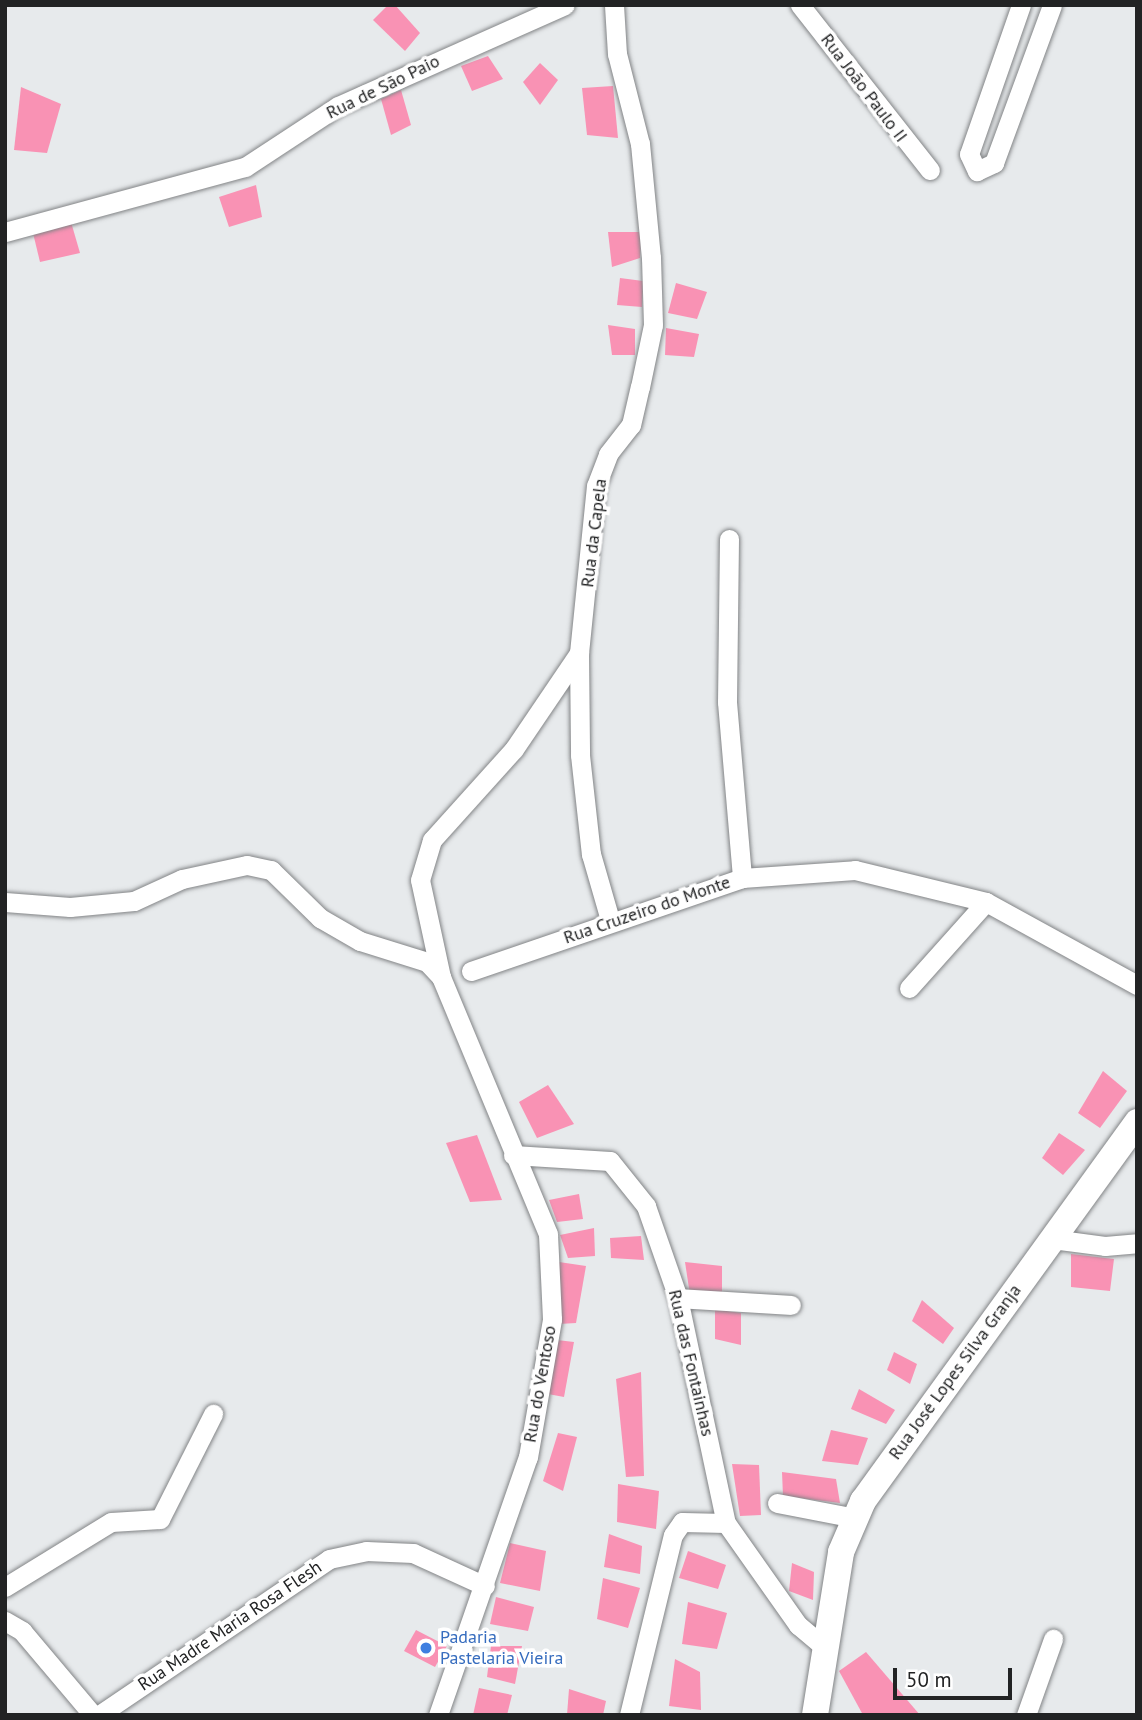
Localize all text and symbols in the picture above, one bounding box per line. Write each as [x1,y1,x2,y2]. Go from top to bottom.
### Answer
street label: Rua João Paulo II [816,29,912,147]
street label: Rua de São Paio [323,50,443,124]
street label: Rua da Capela [577,477,611,589]
street label: Rua Cruzeiro do Monte [561,871,733,949]
street label: Rua José Lopes Silva Granja [884,1280,1026,1464]
street label: Rua das Fontainhas [664,1288,718,1438]
street label: Rua do Ventoso [519,1324,561,1444]
street label: Rua Madre Maria Rosa Flesh [134,1556,326,1696]
place label: Padaria Pastelaria Vieira [440,1627,564,1670]
marker: Padaria Pastelaria Vieira [418,1640,434,1656]
scale bar [897,1654,1016,1698]
text: 50 m [906,1666,952,1693]

